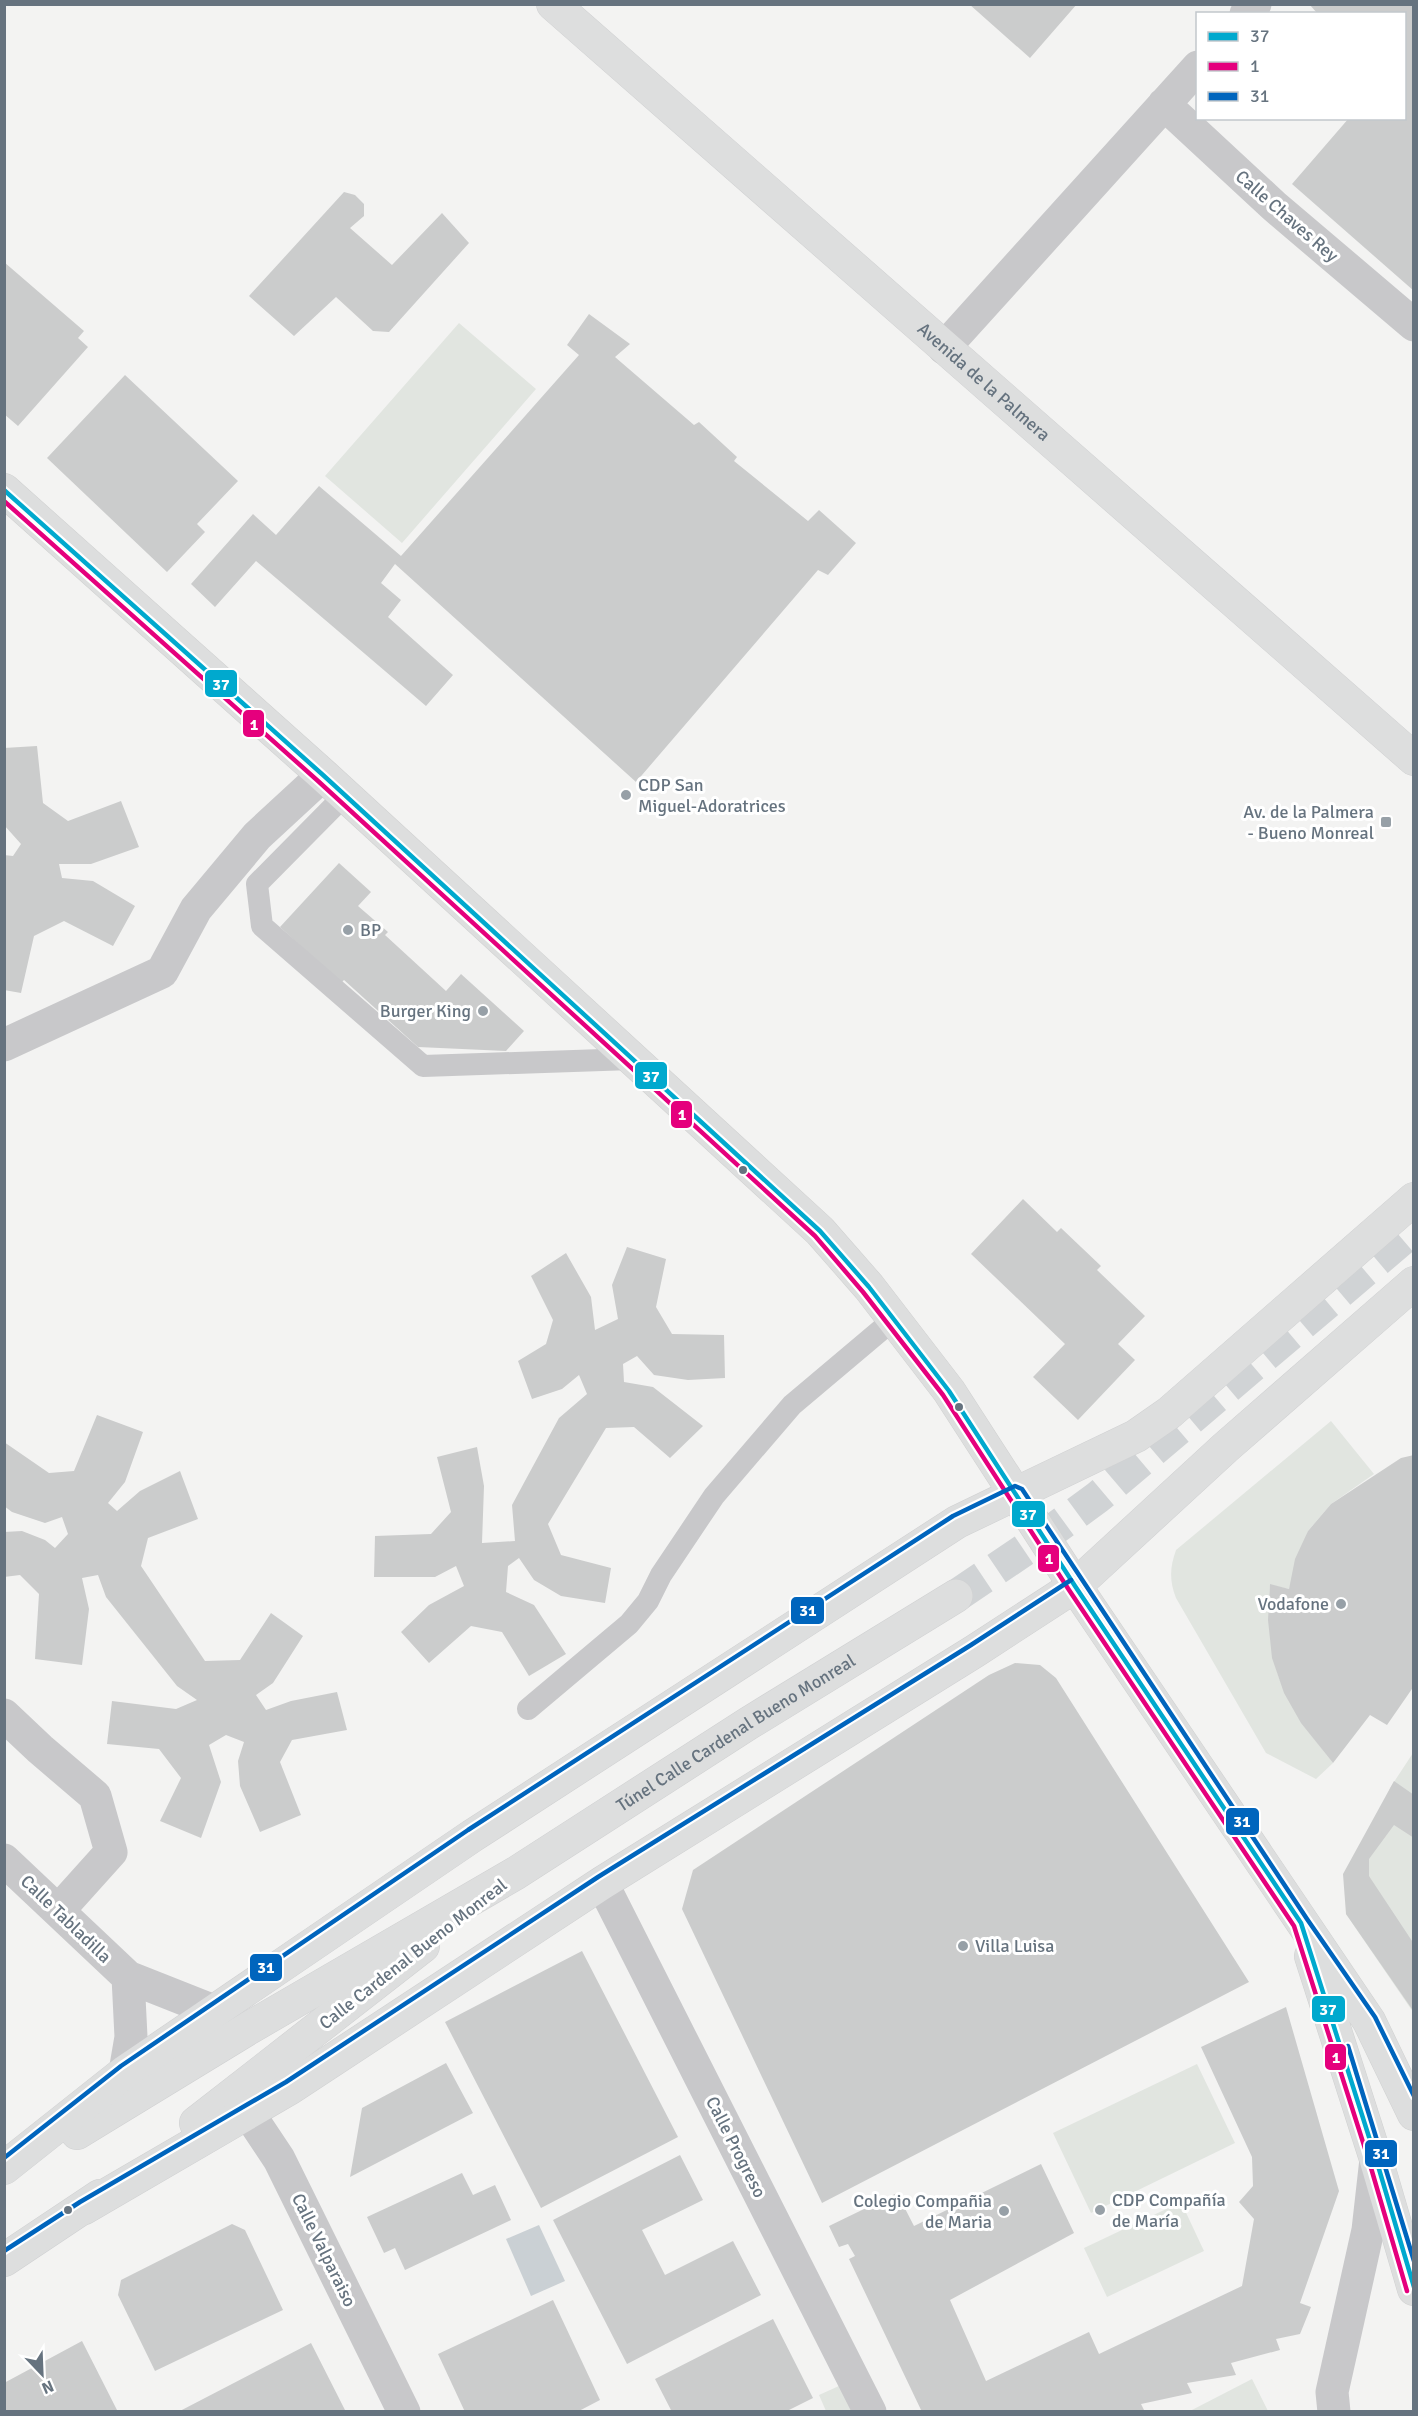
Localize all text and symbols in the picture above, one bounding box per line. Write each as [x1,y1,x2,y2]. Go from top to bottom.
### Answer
legend [1196,12,1406,120]
text: 37 [1250,25,1269,47]
text: 1 [1250,55,1260,77]
text: 31 [1250,85,1269,107]
street label: Calle Chaves Rey [1231,165,1343,267]
street label: Avenida de la Palmera [913,318,1055,446]
line badge: 37 [204,669,238,698]
text: 37 [212,675,230,695]
line badge: 1 [242,709,265,738]
text: 1 [250,715,259,735]
place label: CDP San Miguel-Adoratrices [638,774,786,817]
marker: CDP San Miguel-Adoratrices [619,788,633,802]
place label: Av. de la Palmera - Bueno Monreal [1243,801,1374,844]
marker: Av. de la Palmera - Bueno Monreal [1379,815,1393,829]
place label: BP [360,919,381,941]
marker: BP [341,923,355,937]
place label: Burger King [380,1000,471,1022]
marker: Burger King [476,1004,490,1018]
line badge: 37 [634,1061,668,1090]
text: 37 [642,1067,660,1087]
line badge: 1 [670,1100,693,1129]
text: 1 [678,1105,687,1125]
unlabelled marker [737,1164,749,1176]
unlabelled marker [953,1401,965,1413]
line badge: 37 [1011,1500,1046,1528]
text: 37 [1019,1505,1037,1525]
line badge: 1 [1037,1544,1060,1573]
text: 1 [1045,1549,1054,1569]
place label: Vodafone [1257,1593,1329,1615]
line badge: 31 [790,1596,825,1625]
marker: Vodafone [1334,1597,1348,1611]
text: 31 [799,1601,817,1621]
street label: Túnel Calle Cardenal Bueno Monreal [612,1649,859,1816]
line badge: 31 [1225,1807,1260,1836]
text: 31 [1233,1812,1251,1832]
street label: Calle Tabladilla [16,1870,116,1968]
street label: Calle Cardenal Bueno Monreal [315,1874,511,2034]
place label: Villa Luisa [975,1935,1054,1957]
marker: Villa Luisa [956,1939,970,1953]
line badge: 31 [249,1953,283,1982]
text: 31 [257,1958,275,1978]
line badge: 37 [1311,1995,1346,2023]
text: 37 [1319,2000,1337,2020]
line badge: 1 [1324,2043,1347,2071]
text: 1 [1332,2048,1341,2068]
street label: Calle Progreso [701,2093,771,2201]
line badge: 31 [1364,2139,1398,2168]
text: 31 [1372,2144,1390,2164]
place label: CDP Compañía de María [1112,2189,1226,2232]
street label: Calle Valparaiso [287,2190,361,2310]
place label: Colegio Compañia de Maria [853,2190,992,2233]
marker: CDP Compañía de María [1093,2203,1107,2217]
unlabelled marker [62,2204,74,2216]
marker: Colegio Compañia de Maria [997,2204,1011,2218]
north arrow [12,2344,72,2404]
text: N [38,2376,57,2398]

